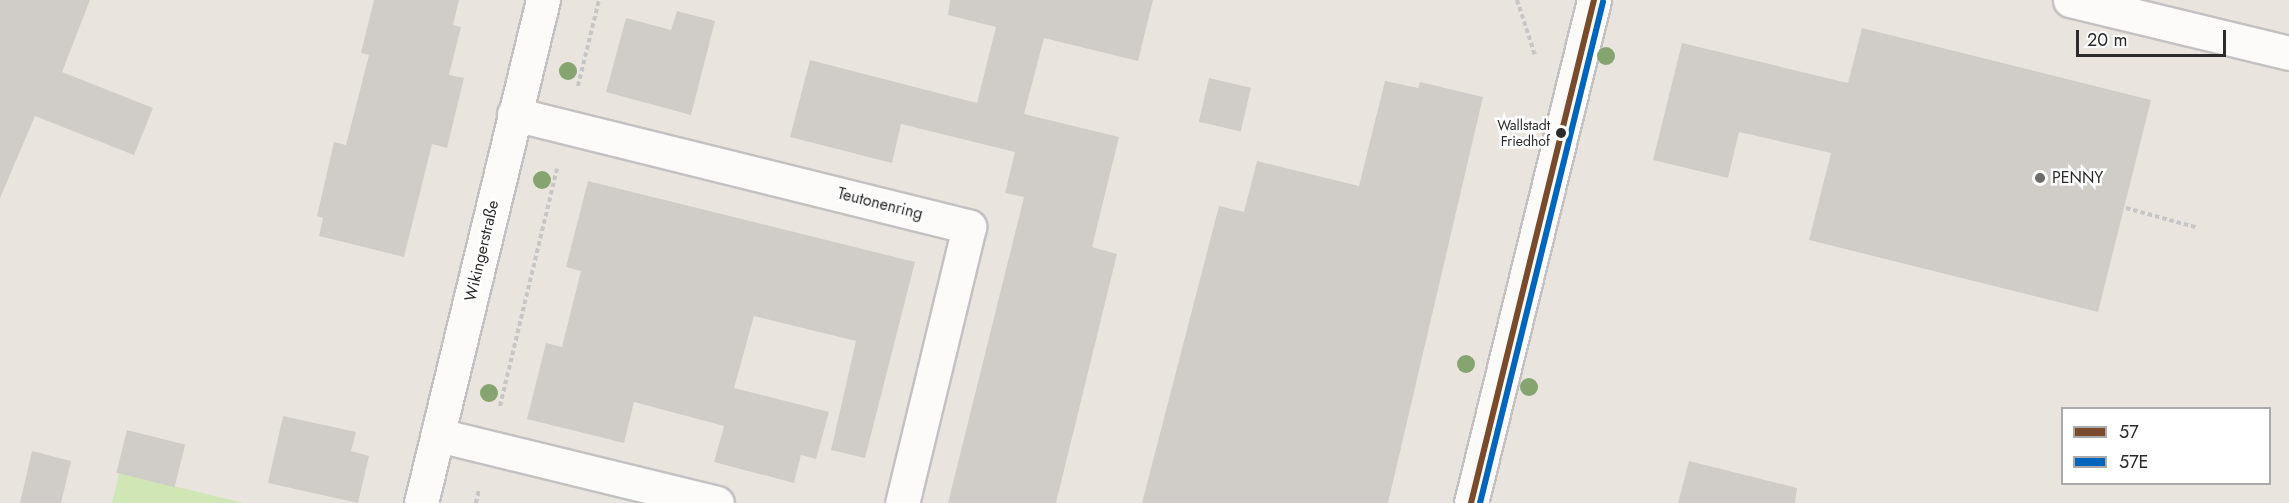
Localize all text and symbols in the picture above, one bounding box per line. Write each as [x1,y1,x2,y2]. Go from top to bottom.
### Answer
scale bar [2079,18,2229,56]
text: 20 m [2087,27,2127,53]
place label: Wallstadt Friedhof [1497,117,1550,150]
marker: Wallstadt Friedhof [1555,127,1567,139]
place label: PENNY [2052,168,2103,188]
marker: PENNY [2033,171,2047,185]
street label: Teutonenring [835,184,925,224]
street label: Wikingerstraße [461,199,503,303]
legend [2061,407,2271,485]
text: 57 [2119,419,2139,445]
text: 57E [2119,449,2149,475]

